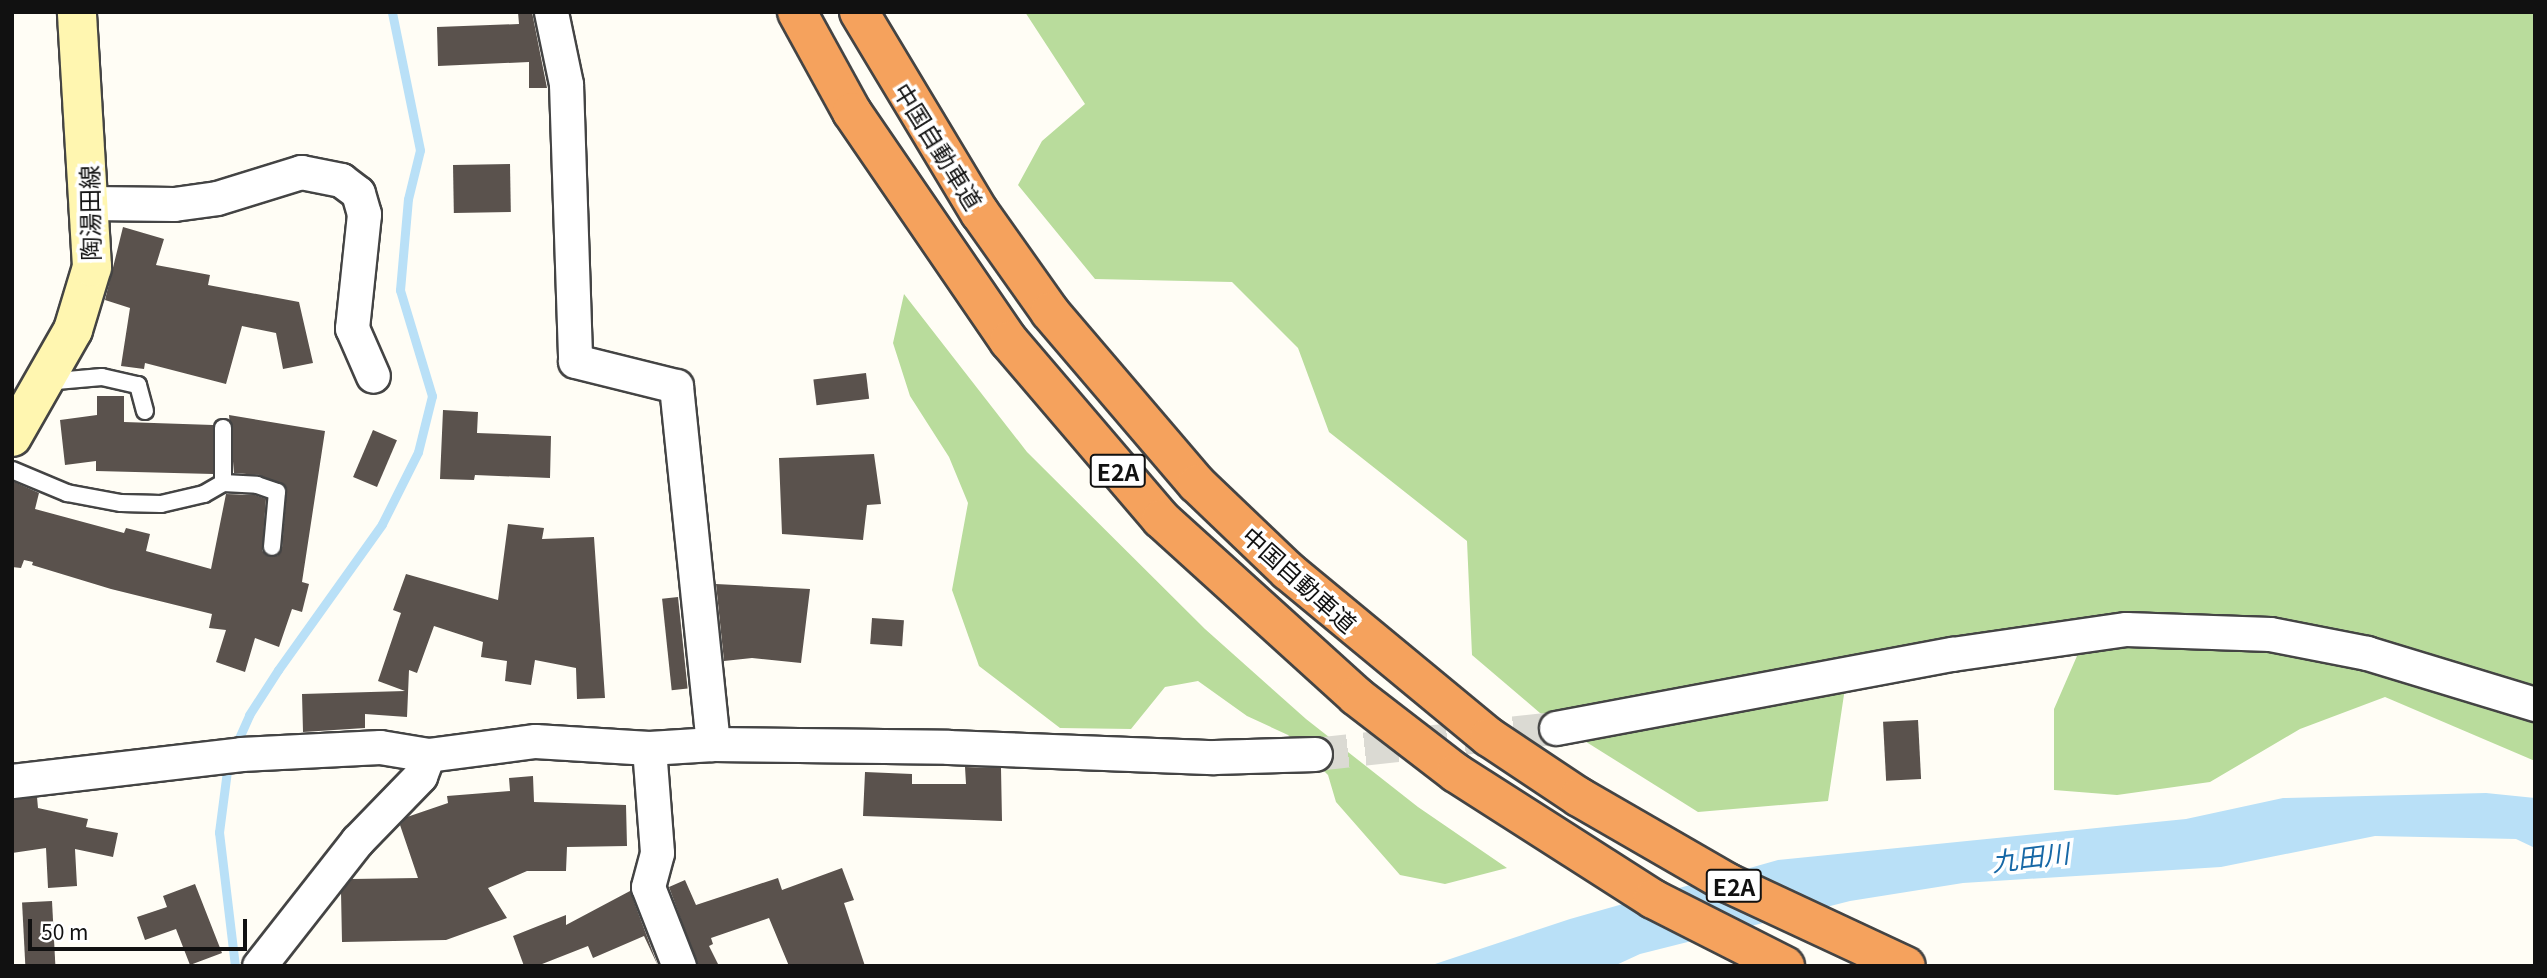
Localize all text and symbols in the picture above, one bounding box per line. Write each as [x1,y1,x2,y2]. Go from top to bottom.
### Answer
street label: 中国自動車道 [889,77,989,215]
street label: 陶湯田線 [74,165,104,261]
road number: E2A [1088,452,1148,491]
street label: 中国自動車道 [1237,520,1363,638]
water label: 九田川 [1989,836,2071,876]
road number: E2A [1704,866,1764,906]
scale bar [32,904,250,948]
text: 50 m [41,916,88,946]

